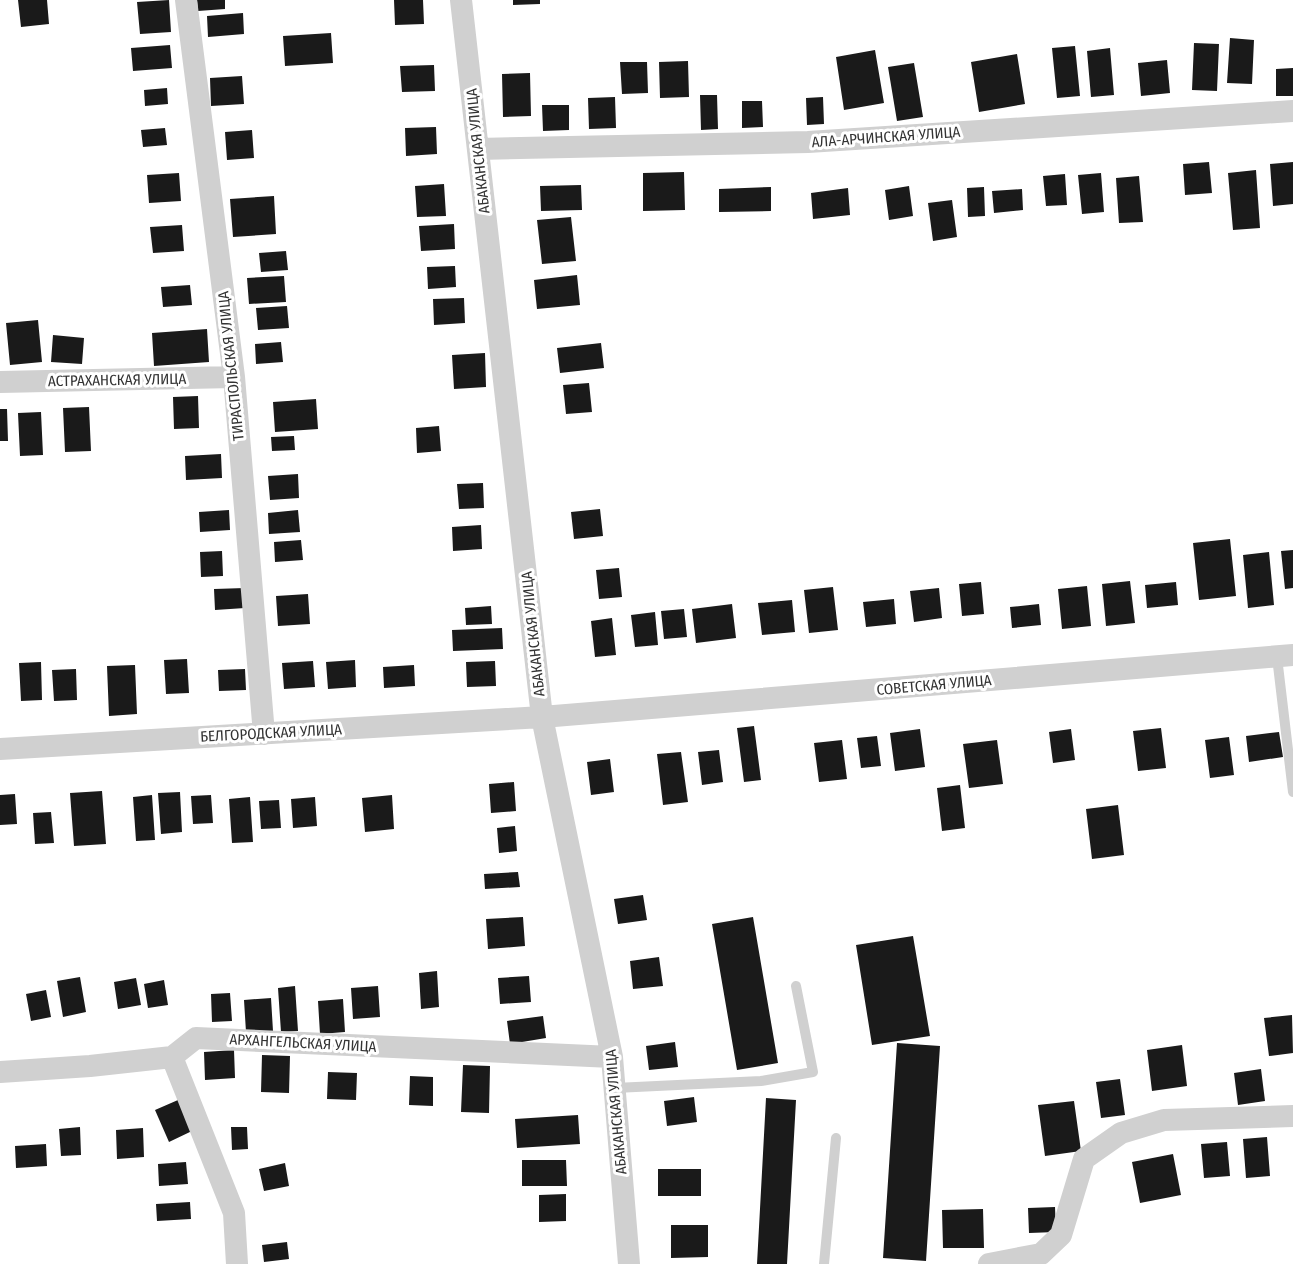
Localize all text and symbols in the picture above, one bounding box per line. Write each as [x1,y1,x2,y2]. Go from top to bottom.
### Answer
street label: АБАКАНСКАЯ УЛИЦА [462,88,494,214]
street label: АЛА-АРЧИНСКАЯ УЛИЦА [811,123,961,151]
street label: ТИРАСПОЛЬСКАЯ УЛИЦА [214,290,248,442]
street label: АСТРАХАНСКАЯ УЛИЦА [48,370,186,390]
street label: АБАКАНСКАЯ УЛИЦА [517,571,549,697]
street label: СОВЕТСКАЯ УЛИЦА [876,671,992,699]
street label: БЕЛГОРОДСКАЯ УЛИЦА [200,720,342,746]
street label: АРХАНГЕЛЬСКАЯ УЛИЦА [229,1030,377,1056]
street label: АБАКАНСКАЯ УЛИЦА [602,1049,630,1175]

